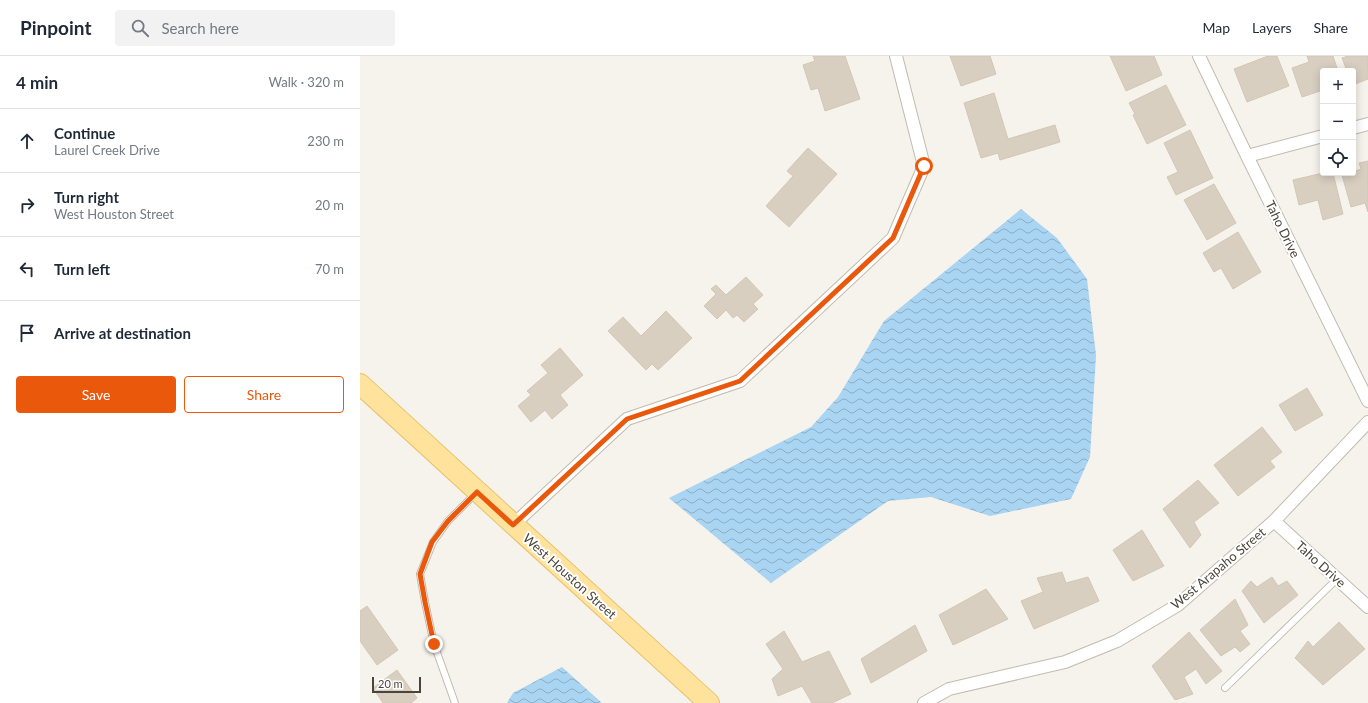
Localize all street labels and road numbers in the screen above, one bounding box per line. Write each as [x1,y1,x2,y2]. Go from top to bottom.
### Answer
street label: Taho Drive [1262,198,1304,260]
street label: West Arapaho Street [1167,524,1269,612]
street label: West Houston Street [520,530,620,622]
street label: Taho Drive [1293,537,1349,591]

